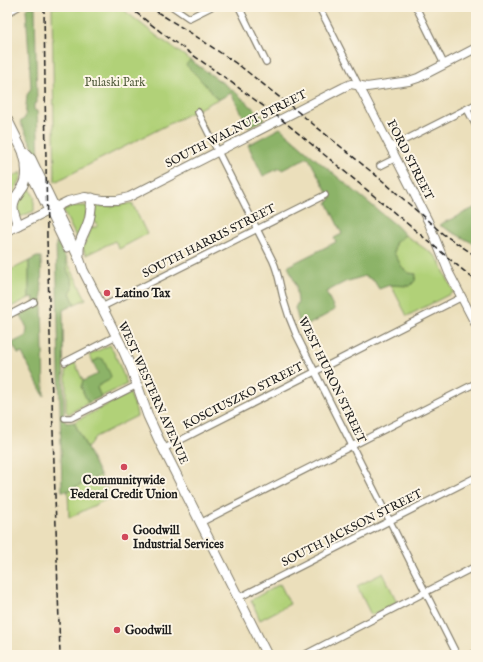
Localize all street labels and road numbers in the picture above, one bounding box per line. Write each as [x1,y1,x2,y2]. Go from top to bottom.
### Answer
street label: SOUTH WALNUT STREET [163,87,309,171]
street label: FORD STREET [383,117,437,203]
street label: SOUTH HARRIS STREET [140,201,278,281]
street label: WEST HURON STREET [295,314,369,446]
street label: WEST WESTERN AVENUE [115,319,191,467]
street label: KOSCIUSZKO STREET [180,359,306,433]
street label: SOUTH JACKSON STREET [279,486,426,571]

